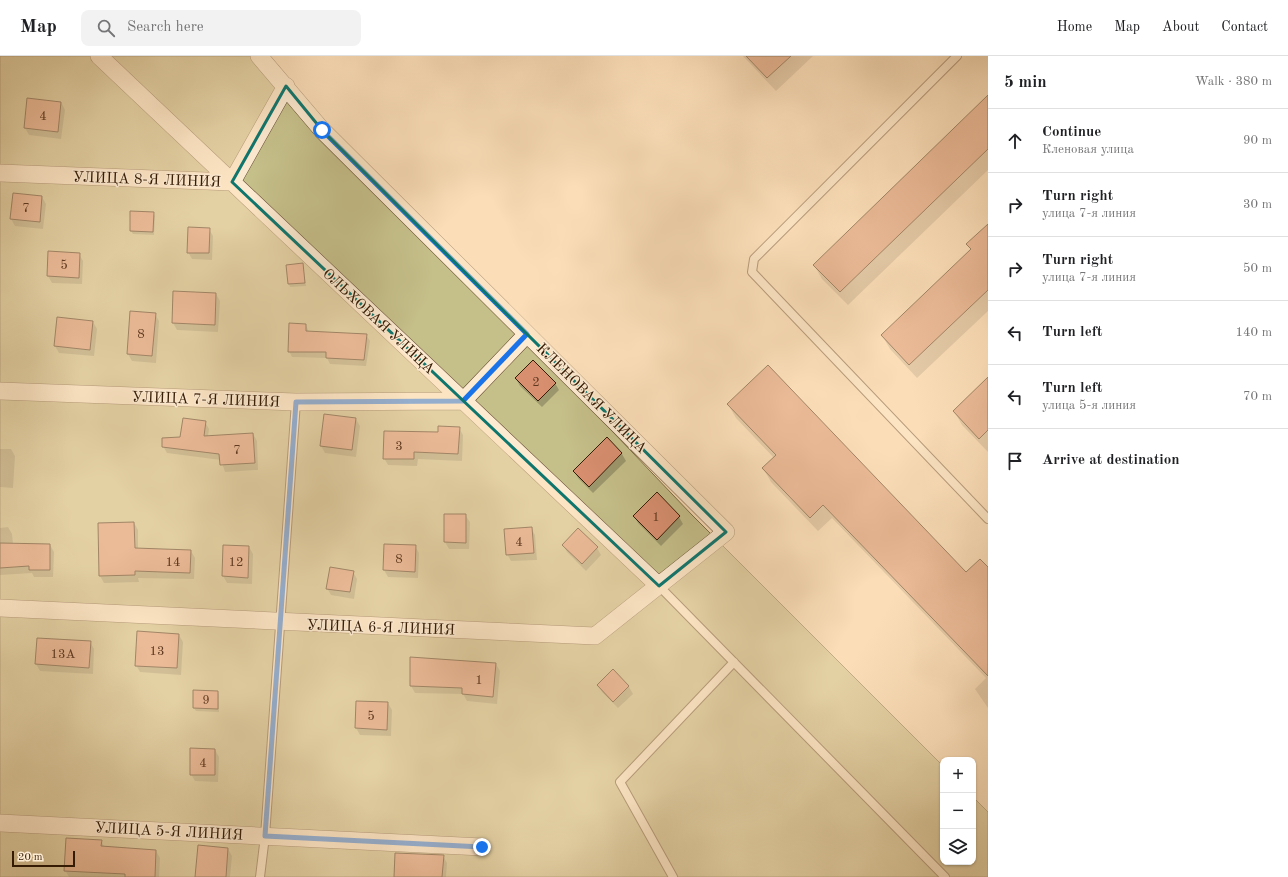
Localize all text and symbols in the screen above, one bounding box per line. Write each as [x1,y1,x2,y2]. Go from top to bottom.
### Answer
search box [81,10,361,46]
icon: search [95,17,117,39]
text: Map [20,18,57,37]
text: Search here [127,20,204,35]
text: Home [1057,20,1092,34]
text: Map [1114,20,1140,34]
text: About [1162,20,1199,34]
text: Contact [1221,20,1268,34]
text: 5 min [1004,74,1047,91]
text: Walk · 380 m [1195,75,1272,88]
house number: 4 [39,110,47,123]
route start [313,121,331,139]
text: Continue [1042,125,1101,140]
icon: ahead [1004,130,1026,152]
text: 90 m [1243,134,1272,147]
text: Кленовая улица [1042,143,1134,156]
street label: УЛИЦА 8-Я ЛИНИЯ [72,170,222,191]
text: Turn right [1042,189,1113,204]
icon: right [1004,194,1026,216]
text: 30 m [1243,198,1272,211]
house number: 7 [22,202,30,215]
text: улица 7-я линия [1042,207,1136,220]
text: Turn right [1042,253,1113,268]
icon: right [1004,258,1026,280]
house number: 5 [60,259,68,272]
text: 50 m [1243,262,1272,275]
street label: ОЛЬХОВАЯ УЛИЦА [319,266,437,378]
text: улица 7-я линия [1042,271,1136,284]
icon: left [1004,322,1026,344]
text: Turn left [1042,325,1102,340]
text: 140 m [1235,326,1272,339]
house number: 8 [137,328,145,341]
street label: КЛЕНОВАЯ УЛИЦА [533,341,649,457]
house number: 2 [532,376,540,389]
text: Turn left [1042,381,1102,396]
icon: left [1004,386,1026,408]
street label: УЛИЦА 7-Я ЛИНИЯ [131,390,281,411]
text: 70 m [1243,390,1272,403]
text: улица 5-я линия [1042,399,1136,412]
house number: 3 [395,440,403,453]
house number: 7 [233,444,241,457]
icon: arrive [1004,450,1026,472]
text: Arrive at destination [1042,453,1180,468]
house number: 1 [652,511,660,524]
house number: 4 [515,536,523,549]
house number: 8 [395,553,403,566]
house number: 14 [165,556,181,569]
house number: 12 [228,556,244,569]
street label: УЛИЦА 6-Я ЛИНИЯ [306,618,456,639]
house number: 13 [149,645,165,658]
house number: 13А [50,648,76,661]
house number: 1 [475,674,483,687]
house number: 9 [202,694,210,707]
house number: 5 [367,710,375,723]
house number: 4 [199,757,207,770]
map controls [940,757,976,865]
button: + [940,757,976,793]
button: − [940,793,976,829]
street label: УЛИЦА 5-Я ЛИНИЯ [94,821,244,844]
button: layers [940,829,976,865]
route end [473,838,491,856]
scale bar [12,849,75,868]
text: 20 m [18,852,43,863]

